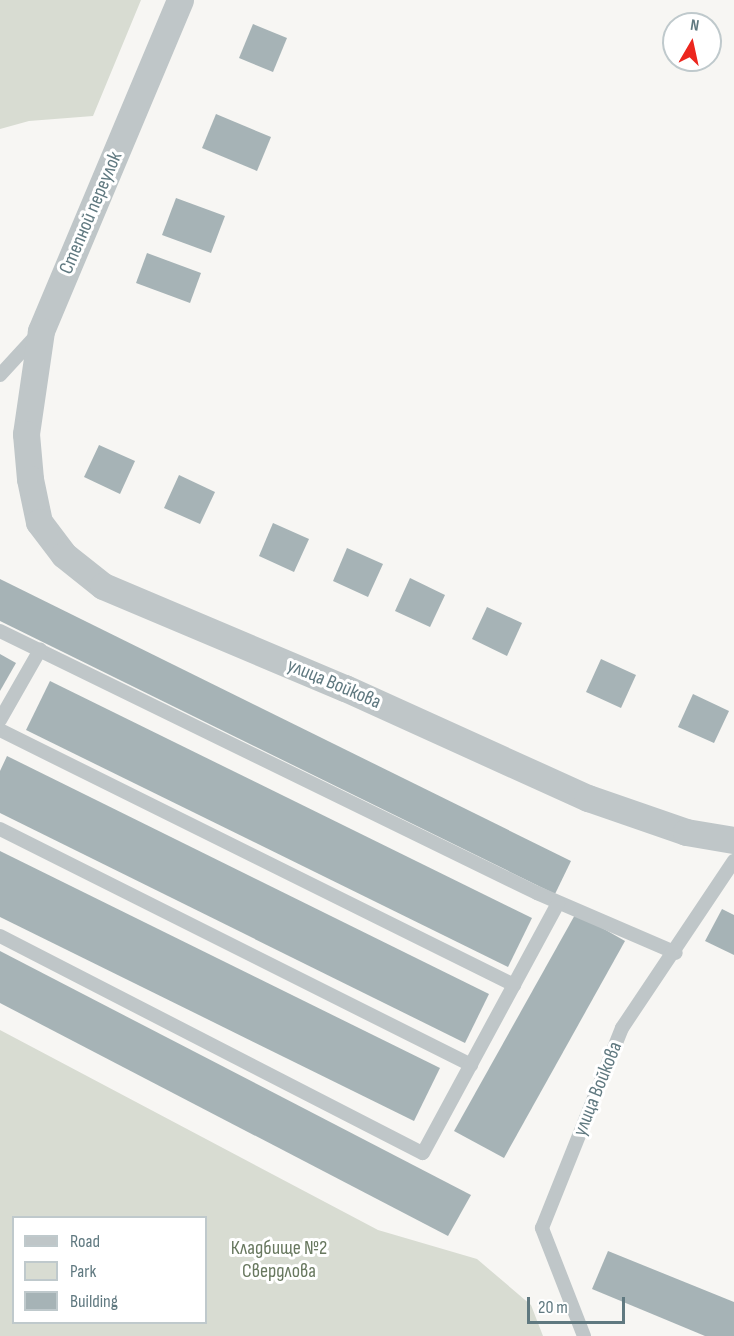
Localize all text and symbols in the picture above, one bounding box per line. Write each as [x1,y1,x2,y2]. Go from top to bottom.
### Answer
north arrow [662,12,722,72]
text: N [689,16,700,36]
street label: Степной переулок [54,148,128,278]
street label: улица Войкова [284,654,384,714]
street label: улица Войкова [568,1038,628,1140]
legend [12,1216,207,1324]
text: Road [70,1231,100,1252]
park label: Кладбище №2 Свердлова [231,1237,327,1284]
text: Park [70,1261,96,1282]
scale bar [530,1285,628,1323]
text: Building [70,1291,118,1312]
text: 20 m [538,1297,568,1318]

